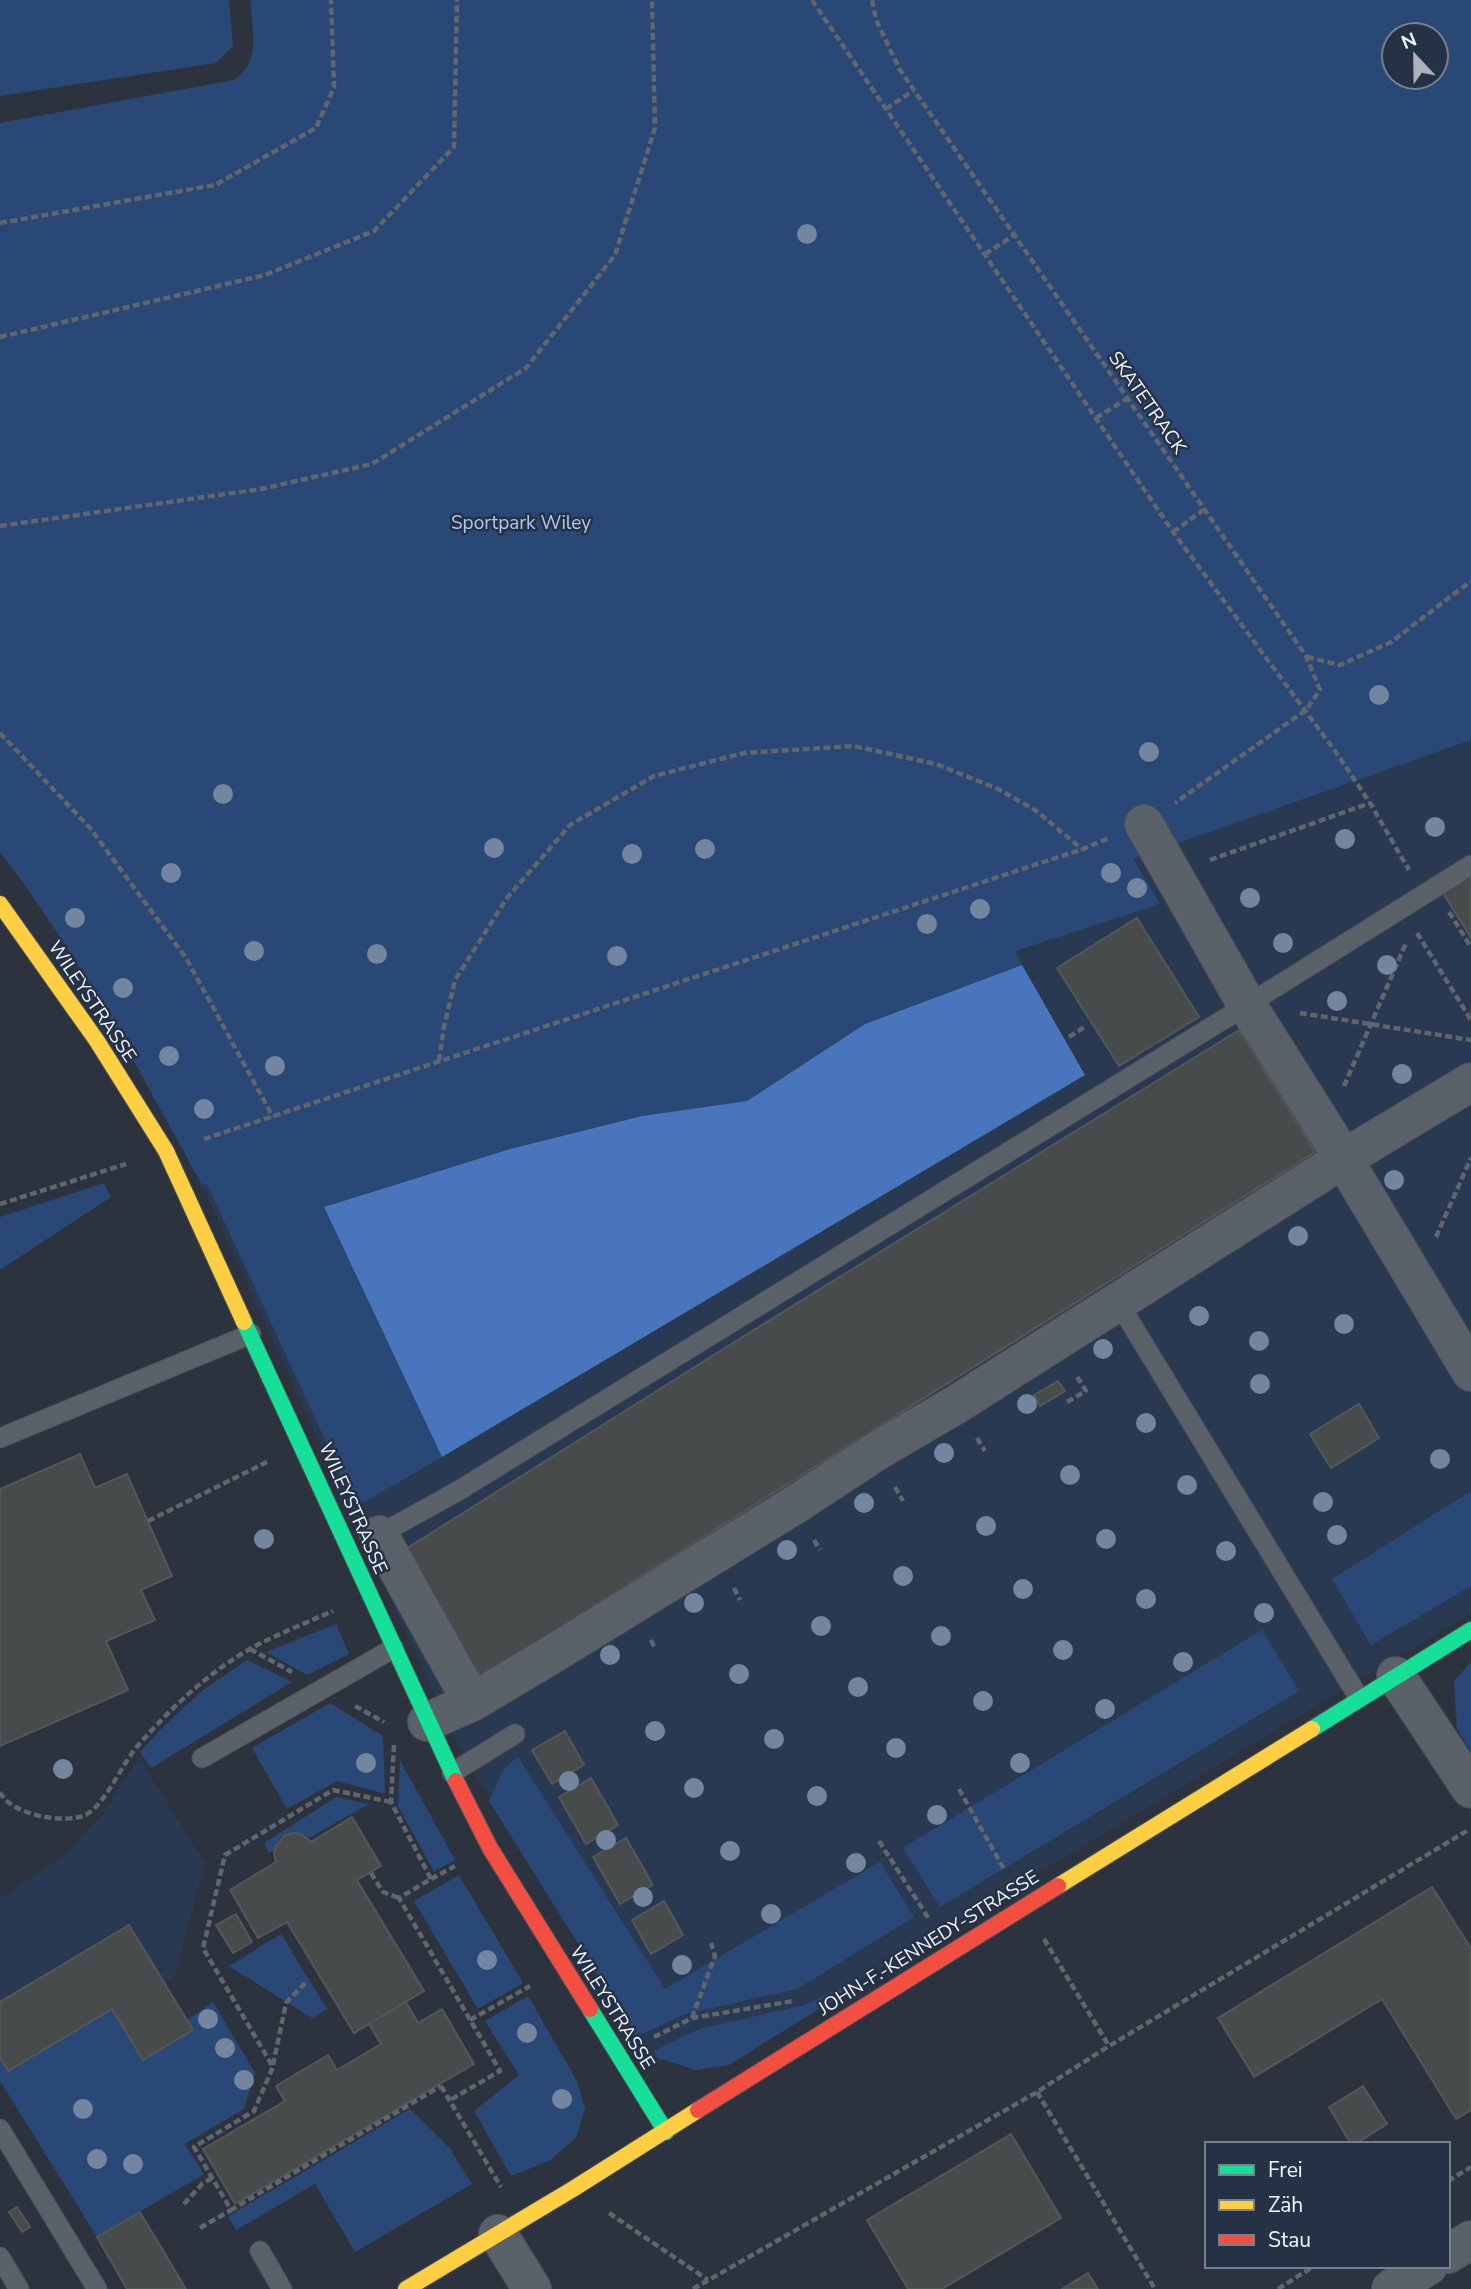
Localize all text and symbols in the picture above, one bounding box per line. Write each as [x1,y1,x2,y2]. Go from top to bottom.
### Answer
north arrow [1380,21,1450,91]
text: N [1398,26,1420,56]
street label: SKATETRACK [1102,346,1193,460]
park label: Sportpark Wiley [451,510,591,536]
street label: WILEYSTRASSE [42,936,142,1067]
street label: WILEYSTRASSE [312,1439,394,1578]
street label: JOHN-F.-KENNEDY-STRASSE [812,1864,1044,2022]
street label: WILEYSTRASSE [564,1941,661,2074]
legend [1205,2142,1450,2268]
text: Frei [1268,2156,1303,2184]
text: Zäh [1268,2191,1303,2219]
text: Stau [1268,2226,1311,2254]

